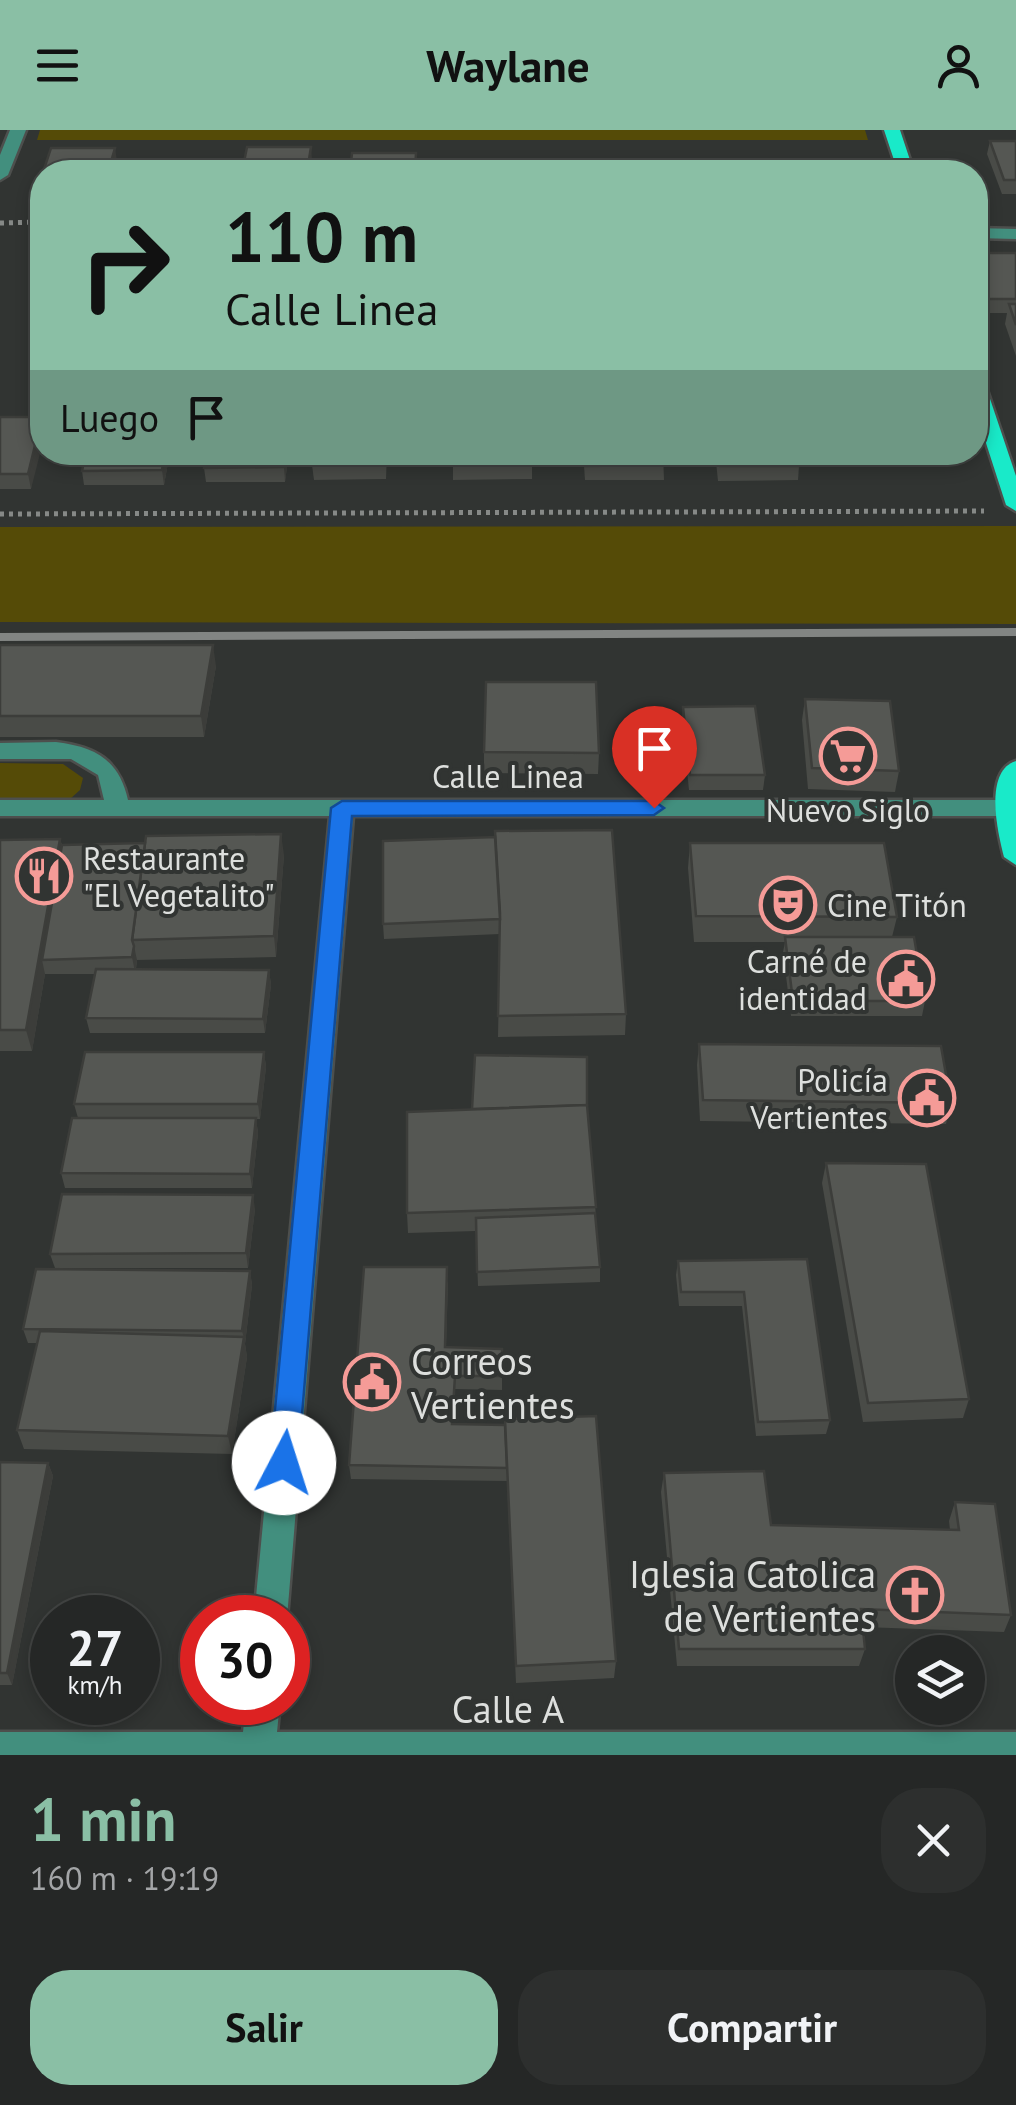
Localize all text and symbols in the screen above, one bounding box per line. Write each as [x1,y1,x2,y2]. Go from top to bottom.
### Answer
text: Waylane [426,36,590,94]
icon: menu [30,38,85,93]
icon: person [931,38,986,93]
text: 110 m [225,191,418,281]
icon: right [60,200,190,330]
text: Calle Linea [225,279,439,337]
icon: arrive [179,390,234,445]
text: Luego [60,393,159,442]
pin [612,706,697,809]
icon: arrive [627,721,682,776]
supermarket icon: Nuevo Siglo [818,726,878,786]
street label: Calle Linea [432,755,584,797]
place label: Nuevo Siglo [766,789,930,831]
place label: Restaurante "El Vegetalito" [83,837,275,916]
restaurant icon: Restaurante "El Vegetalito" [14,846,74,906]
theatre icon: Cine Titón [758,875,818,935]
place label: Cine Titón [827,884,967,926]
place label: Carné de identidad [738,940,867,1019]
public building icon: Carné de identidad [876,949,936,1009]
place label: Policía Vertientes [749,1059,888,1138]
public building icon: Policía Vertientes [897,1068,957,1128]
place label: Correos Vertientes [410,1336,575,1429]
public building icon: Correos Vertientes [342,1352,402,1412]
position arrow [232,1411,336,1515]
place label: Iglesia Catolica de Vertientes [629,1549,876,1642]
church icon: Iglesia Catolica de Vertientes [885,1565,945,1625]
speed limit sign: 30 [180,1595,310,1725]
text: 27 [67,1615,123,1680]
map controls [895,1635,985,1725]
button: layers [895,1635,985,1725]
text: km/h [68,1669,122,1701]
street label: Calle A [452,1684,564,1733]
text: 1 min [30,1780,176,1858]
button: close [881,1788,986,1893]
text: 160 m · 19:19 [30,1857,219,1899]
button: Salir [30,1970,498,2085]
button: Compartir [518,1970,986,2085]

